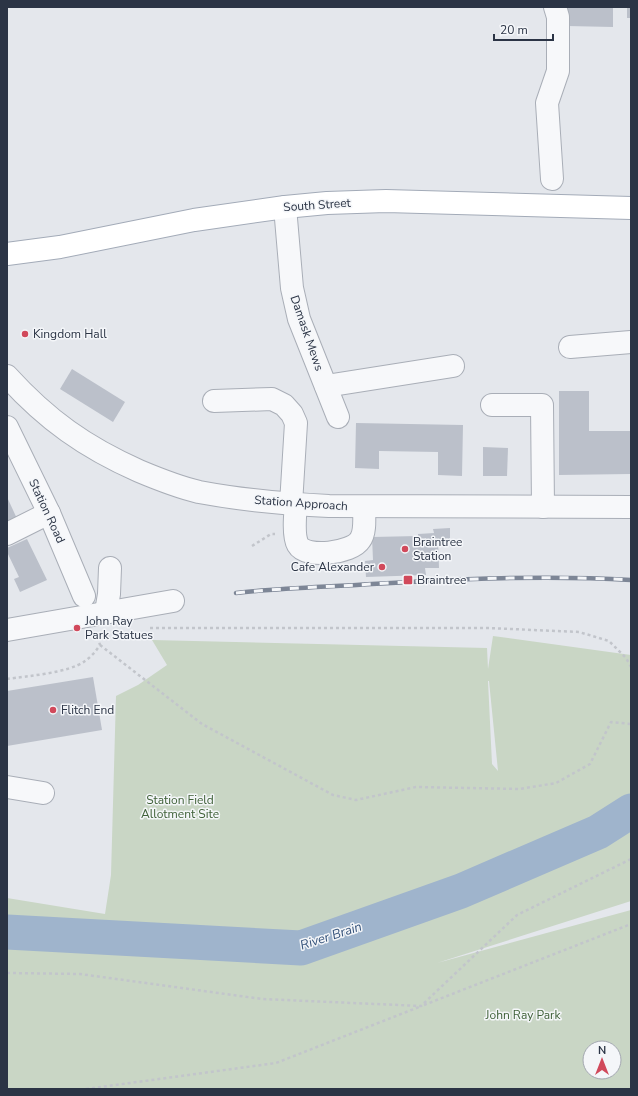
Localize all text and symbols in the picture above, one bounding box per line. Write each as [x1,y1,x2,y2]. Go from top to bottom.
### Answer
scale bar [494,16,553,42]
text: 20 m [500,22,528,38]
street label: South Street [283,195,352,215]
street label: Damask Mews [287,293,328,373]
place label: Kingdom Hall [33,326,107,342]
marker: Kingdom Hall [20,329,30,339]
street label: Station Road [25,476,69,546]
street label: Station Approach [254,492,348,514]
place label: Braintree Station [413,534,463,564]
marker: Braintree Station [400,544,410,554]
place label: Cafe Alexander [291,559,375,575]
marker: Cafe Alexander [377,562,387,572]
place label: Braintree [417,572,467,588]
marker: Braintree [402,574,414,586]
place label: John Ray Park Statues [84,613,153,643]
marker: John Ray Park Statues [72,623,82,633]
place label: Flitch End [61,702,114,718]
marker: Flitch End [48,705,58,715]
park label: Station Field Allotment Site [141,792,219,822]
water label: River Brain [298,918,364,954]
park label: John Ray Park [485,1007,561,1023]
north arrow [582,1040,622,1080]
text: N [598,1043,606,1058]

